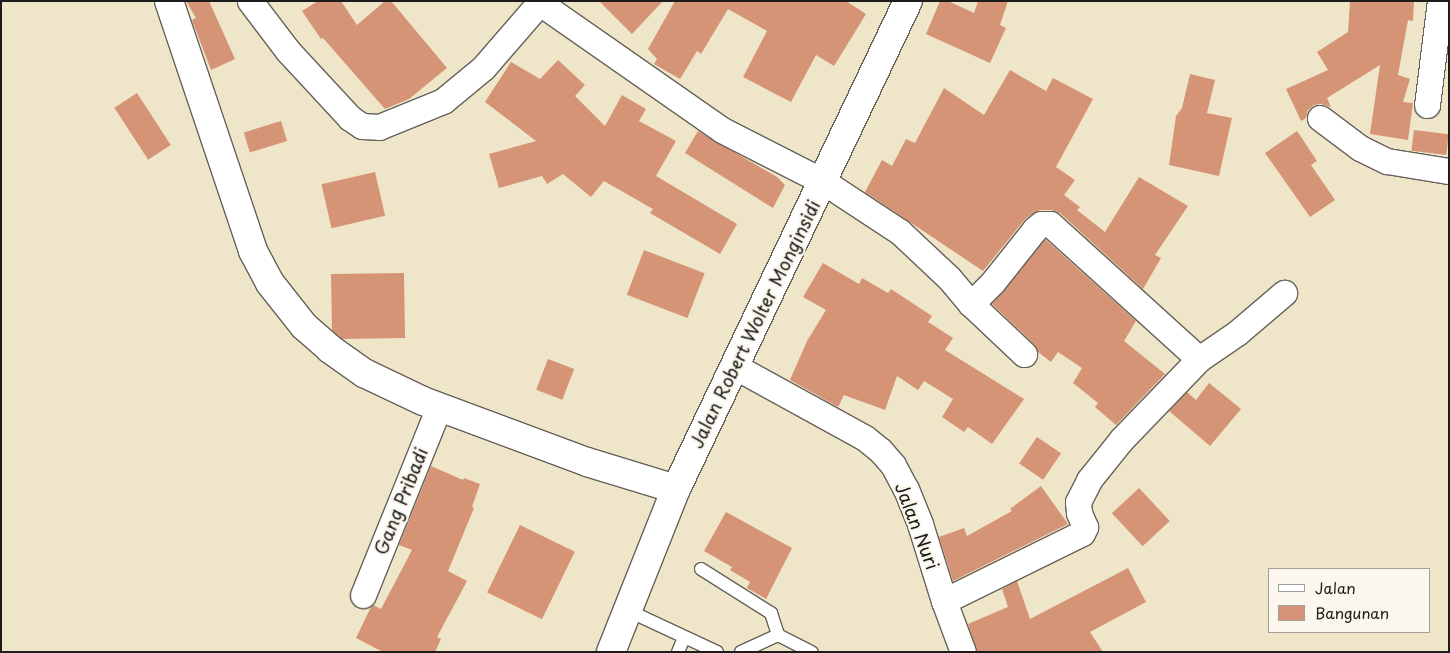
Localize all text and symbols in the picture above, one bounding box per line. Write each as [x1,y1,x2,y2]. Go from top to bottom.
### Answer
street label: Jalan Robert Wolter Monginsidi [685,196,825,452]
street label: Gang Pribadi [370,445,432,557]
street label: Jalan Nuri [890,479,944,573]
legend [1268,568,1430,633]
text: Jalan [1315,576,1356,599]
text: Bangunan [1315,601,1389,624]

